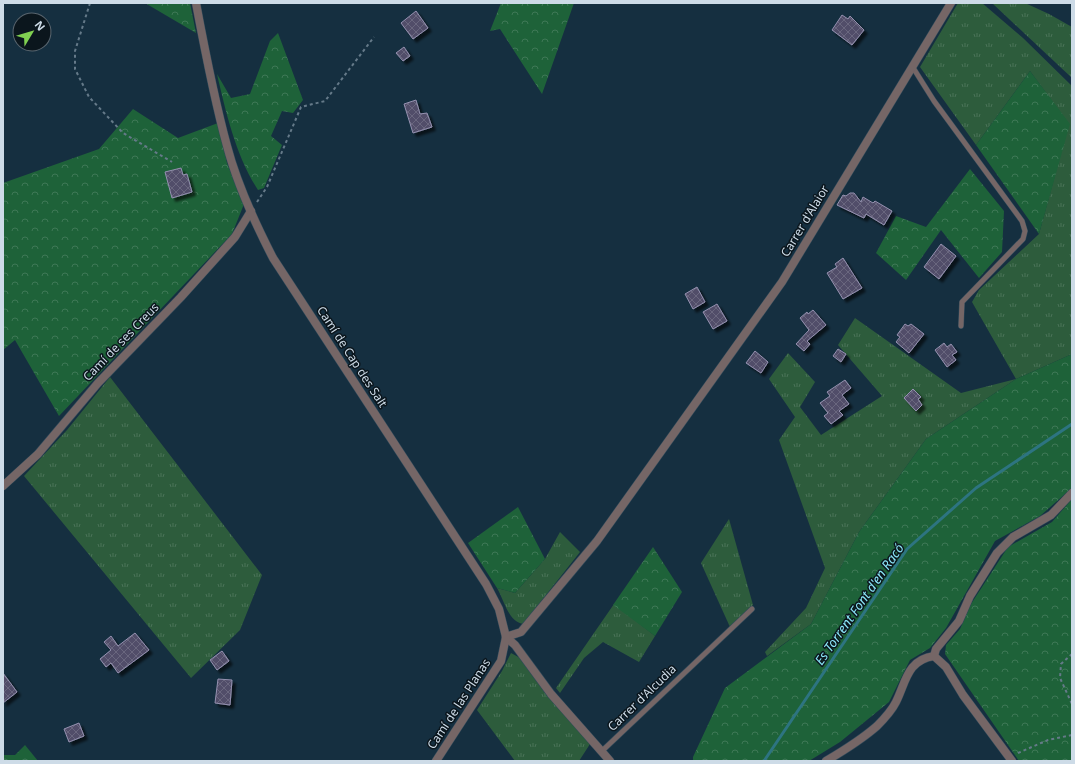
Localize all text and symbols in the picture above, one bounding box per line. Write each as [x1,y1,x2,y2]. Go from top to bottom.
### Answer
north arrow [12,12,52,52]
text: N [32,17,49,34]
street label: Carrer d'Alaior [776,182,833,260]
street label: Camí de ses Creus [79,299,163,384]
street label: Camí de Cap des Salt [313,303,392,411]
water label: Es Torrent Font d'en Racó [810,540,908,668]
street label: Camí de las Planas [423,655,494,752]
street label: Carrer d'Alcudia [604,661,680,735]

